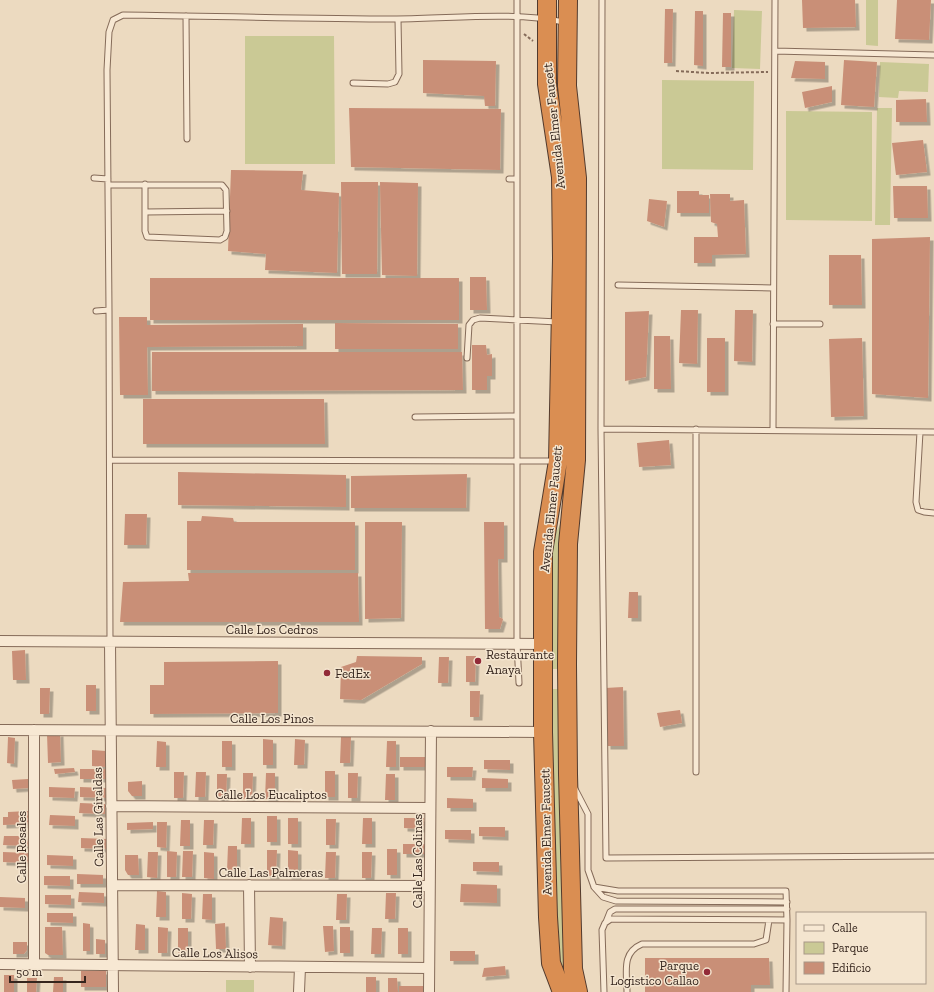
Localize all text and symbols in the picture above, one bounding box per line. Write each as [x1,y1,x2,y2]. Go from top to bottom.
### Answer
street label: Avenida Elmer Faucett [540,62,568,190]
street label: Avenida Elmer Faucett [537,445,565,573]
street label: Calle Los Cedros [226,622,319,637]
place label: Restaurante Anaya [486,647,554,677]
marker: Restaurante Anaya [473,656,483,666]
place label: FedEx [335,666,370,681]
marker: FedEx [322,668,332,678]
street label: Calle Los Pinos [230,711,314,726]
street label: Calle Las Giraldas [90,767,106,867]
street label: Avenida Elmer Faucett [537,768,555,896]
street label: Calle Los Eucaliptos [215,787,327,802]
street label: Calle Rosales [14,810,29,883]
street label: Calle Las Colinas [410,814,425,908]
street label: Calle Las Palmeras [219,865,324,880]
legend [796,912,926,984]
text: Calle [832,921,858,935]
text: Parque [832,941,869,955]
street label: Calle Los Alisos [172,945,259,961]
scale bar [10,958,85,984]
place label: Parque Logistico Callao [610,958,699,988]
text: Edificio [832,961,871,975]
text: 50 m [16,965,43,979]
marker: Parque Logistico Callao [702,967,712,977]

